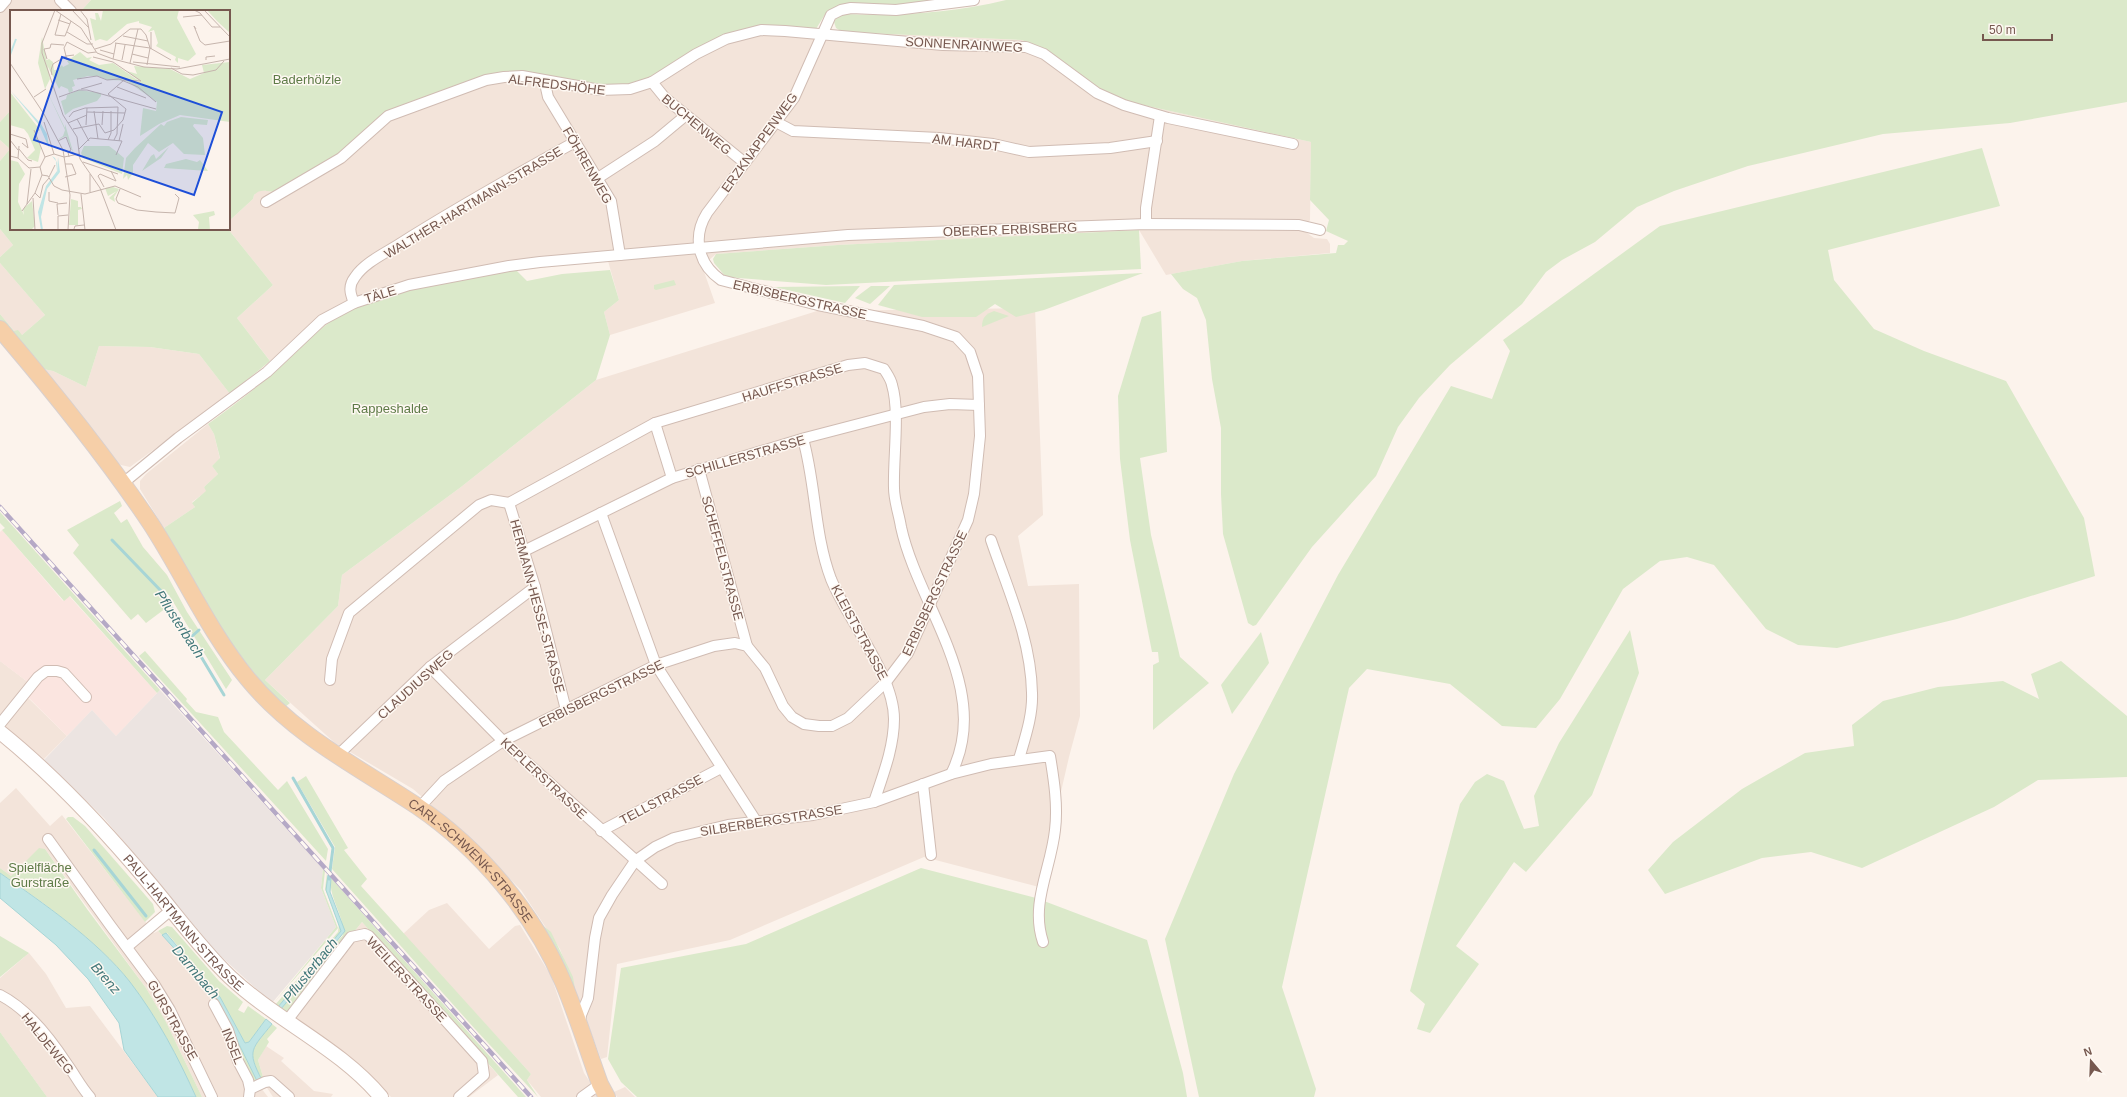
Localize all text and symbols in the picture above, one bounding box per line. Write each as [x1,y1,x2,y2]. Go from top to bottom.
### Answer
inset map [10,10,230,230]
scale bar [1983,16,2052,42]
text: 50 m [1989,23,2016,37]
street label: SONNENRAINWEG [905,34,1023,55]
street label: ALFREDSHÖHE [508,71,607,98]
park label: Baderhölzle [273,72,341,87]
street label: ERZKNAPPENWEG [718,90,801,195]
street label: BUCHENWEG [659,91,734,158]
street label: FÖHRENWEG [560,124,616,206]
street label: AM HARDT [931,131,1001,154]
street label: WALTHER-HARTMANN-STRASSE [382,143,565,262]
street label: OBERER ERBISBERG [943,220,1077,239]
street label: ERBISBERGSTRASSE [732,277,868,322]
street label: TÄLE [362,282,398,306]
street label: HAUFFSTRASSE [740,360,844,405]
park label: Rappeshalde [352,401,428,416]
street label: SCHILLERSTRASSE [683,432,807,481]
street label: SCHEFFELSTRASSE [699,494,746,622]
street label: HERMANN-HESSE-STRASSE [507,518,568,695]
street label: ERBISBERGSTRASSE [899,528,970,658]
street label: KLEISTSTRASSE [828,582,891,683]
water label: Pflusterbach [152,587,208,661]
street label: CLAUDIUSWEG [374,646,456,722]
street label: ERBISBERGSTRASSE [537,657,666,730]
street label: KEPLERSTRASSE [498,735,590,822]
street label: TELLSTRASSE [617,771,706,828]
street label: CARL-SCHWENK-STRASSE [406,796,536,926]
street label: SILBERBERGSTRASSE [699,802,844,839]
street label: PAUL-HARTMANN-STRASSE [120,851,247,994]
park label: Spielfläche Gurstraße [8,860,72,890]
street label: WEILERSTRASSE [363,934,450,1025]
water label: Pflusterbach [279,935,341,1005]
water label: Darmbach [169,942,223,1002]
water label: Brenz [88,959,124,997]
street label: GURSTRASSE [144,977,201,1063]
street label: HALDEWEG [18,1010,77,1077]
street label: INSEL [219,1026,247,1066]
north arrow [2071,1041,2111,1081]
text: N [2082,1045,2094,1059]

